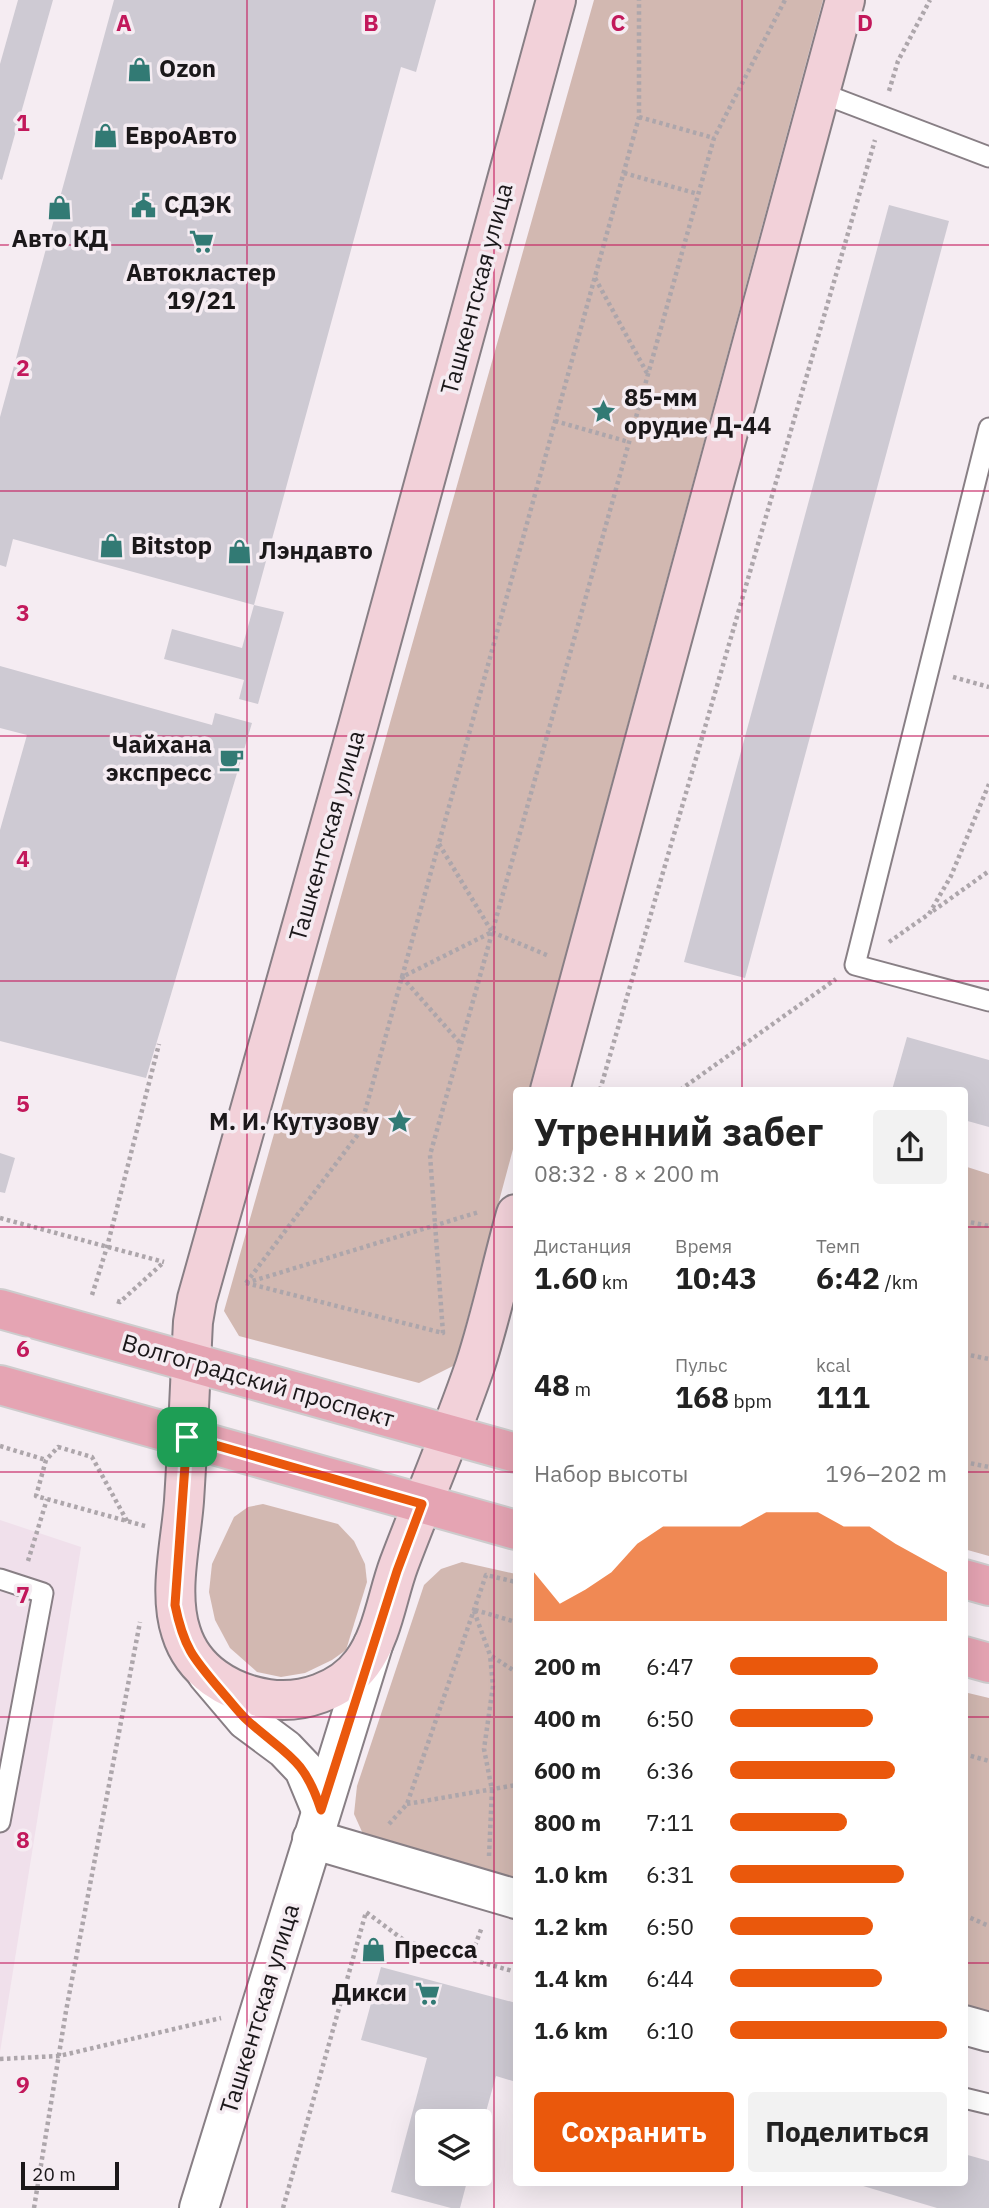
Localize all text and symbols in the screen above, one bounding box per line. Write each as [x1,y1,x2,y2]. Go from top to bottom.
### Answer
text: A [116,7,132,37]
text: B [363,7,379,37]
text: C [611,7,626,37]
text: D [857,7,873,37]
place label: Ozon [159,52,216,84]
shop icon: Ozon [125,55,153,83]
text: 1 [16,107,30,137]
place label: ЕвроАвто [125,119,237,151]
shop icon: ЕвроАвто [91,122,119,150]
street label: Ташкентская улица [432,179,520,398]
place label: СДЭК [164,188,232,220]
public building icon: СДЭК [130,191,158,219]
shop icon: Авто КД [46,194,74,222]
place label: Авто КД [12,222,108,254]
supermarket icon: Автокластер 19/21 [187,228,215,256]
place label: Автокластер 19/21 [126,256,276,316]
text: 2 [16,352,30,382]
place label: 85-мм орудие Д-44 [624,381,771,441]
place icon: 85-мм орудие Д-44 [590,398,618,426]
place label: Bitstop [131,529,212,561]
shop icon: Bitstop [97,532,125,560]
place label: Лэндавто [259,534,373,566]
shop icon: Лэндавто [225,537,253,565]
text: 3 [16,597,30,627]
street label: Ташкентская улица [281,726,372,945]
place label: Чайхана экспресс [106,728,212,788]
cafe icon: Чайхана экспресс [218,745,246,773]
text: 4 [16,843,30,873]
text: 5 [16,1088,30,1118]
place label: М. И. Кутузову [209,1105,379,1137]
text: Утренний забег [534,1107,823,1156]
place icon: М. И. Кутузову [385,1108,413,1136]
button: share [873,1110,947,1184]
text: 08:32 · 8 × 200 m [534,1158,720,1188]
text: Дистанция [534,1234,631,1258]
text: Время [675,1234,732,1258]
text: Темп [816,1234,860,1258]
text: 1.60 [534,1258,597,1297]
text: 10:43 [675,1258,757,1297]
text: 6:42 [816,1258,880,1297]
text: km [597,1270,628,1294]
text: /km [880,1270,918,1294]
street label: Волгоградский проспект [118,1326,398,1434]
text: 6 [16,1333,30,1363]
text: Пульс [675,1353,728,1377]
text: kcal [816,1353,851,1377]
text: 48 [534,1365,570,1404]
text: m [570,1377,591,1401]
text: 168 [675,1377,729,1416]
text: 111 [816,1377,870,1416]
text: bpm [729,1389,772,1413]
pin [157,1407,217,1467]
icon: arrive [168,1418,206,1456]
text: Набор высоты [534,1458,688,1488]
text: 196–202 m [825,1458,947,1488]
text: 7 [16,1579,30,1609]
text: 200 m [534,1651,601,1681]
text: 6:47 [646,1651,694,1681]
text: 400 m [534,1703,601,1733]
text: 6:50 [646,1703,694,1733]
text: 600 m [534,1755,601,1785]
text: 6:36 [646,1755,694,1785]
text: 800 m [534,1807,601,1837]
text: 7:11 [646,1807,694,1837]
text: 8 [16,1824,30,1854]
text: 1.0 km [534,1859,608,1889]
text: 6:31 [646,1859,694,1889]
street label: Ташкентская улица [212,1900,306,2118]
text: 1.2 km [534,1911,608,1941]
text: 6:50 [646,1911,694,1941]
place label: Пресса [394,1933,477,1965]
shop icon: Пресса [360,1936,388,1964]
text: 1.4 km [534,1963,608,1993]
text: 6:44 [646,1963,694,1993]
place label: Дикси [332,1976,407,2008]
supermarket icon: Дикси [413,1979,441,2007]
text: 1.6 km [534,2015,608,2045]
text: 6:10 [646,2015,694,2045]
text: 9 [16,2069,30,2099]
button: Сохранить [534,2092,734,2172]
button: Поделиться [748,2092,947,2172]
map controls [415,2109,492,2186]
button: layers [415,2109,492,2186]
scale bar [21,2159,119,2191]
text: 20 m [32,2162,76,2186]

